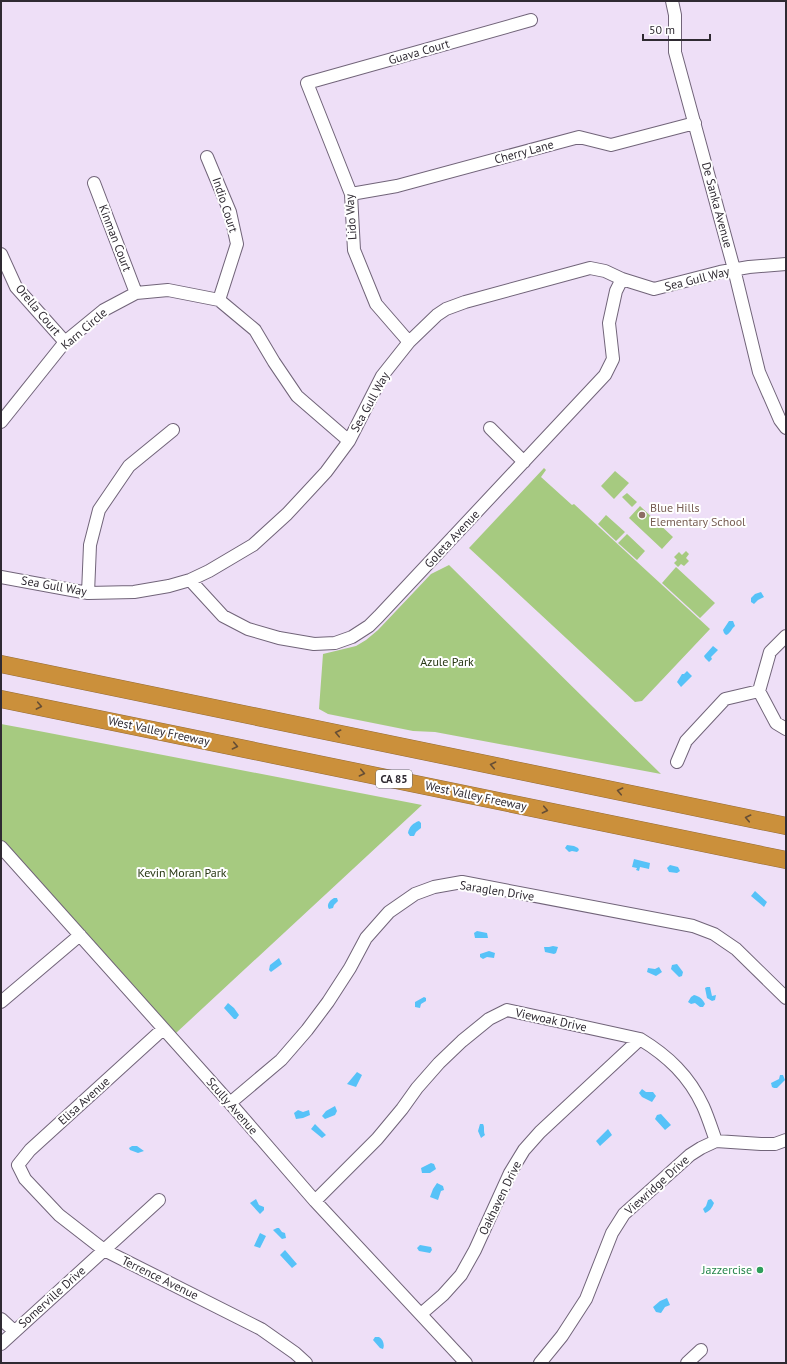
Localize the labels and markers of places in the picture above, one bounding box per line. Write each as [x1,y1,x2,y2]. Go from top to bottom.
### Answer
place label: Blue Hills Elementary School [650,500,746,529]
marker: Blue Hills Elementary School [637,510,647,520]
place label: Jazzercise [701,1262,752,1277]
marker: Jazzercise [755,1265,765,1275]

